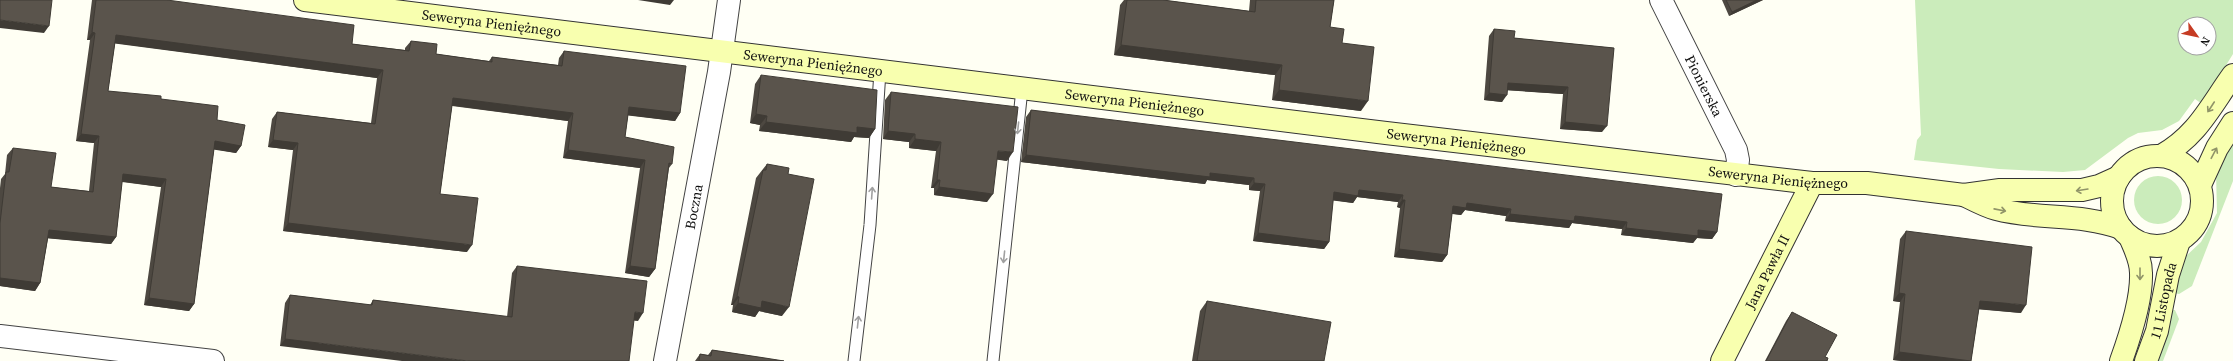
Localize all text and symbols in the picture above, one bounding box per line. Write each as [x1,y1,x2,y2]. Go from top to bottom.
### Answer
street label: Seweryna Pieniężnego [421,4,563,41]
north arrow [2177,16,2217,56]
text: N [2196,34,2213,49]
street label: Seweryna Pieniężnego [742,44,884,81]
street label: Pionierska [1680,52,1728,121]
street label: Seweryna Pieniężnego [1064,84,1206,121]
one-way arrow [2207,101,2215,112]
one-way arrow [1014,121,1021,134]
street label: Seweryna Pieniężnego [1386,123,1527,159]
one-way arrow [2211,147,2219,159]
street label: Seweryna Pieniężnego [1707,161,1848,193]
street label: Boczna [680,182,708,231]
one-way arrow [2076,186,2089,194]
one-way arrow [868,187,875,200]
one-way arrow [1994,206,2007,214]
street label: Jana Pawła II [1739,231,1794,313]
one-way arrow [1000,250,1008,263]
street label: 11 Listopada [2145,259,2182,342]
one-way arrow [2136,267,2144,280]
one-way arrow [854,316,862,329]

